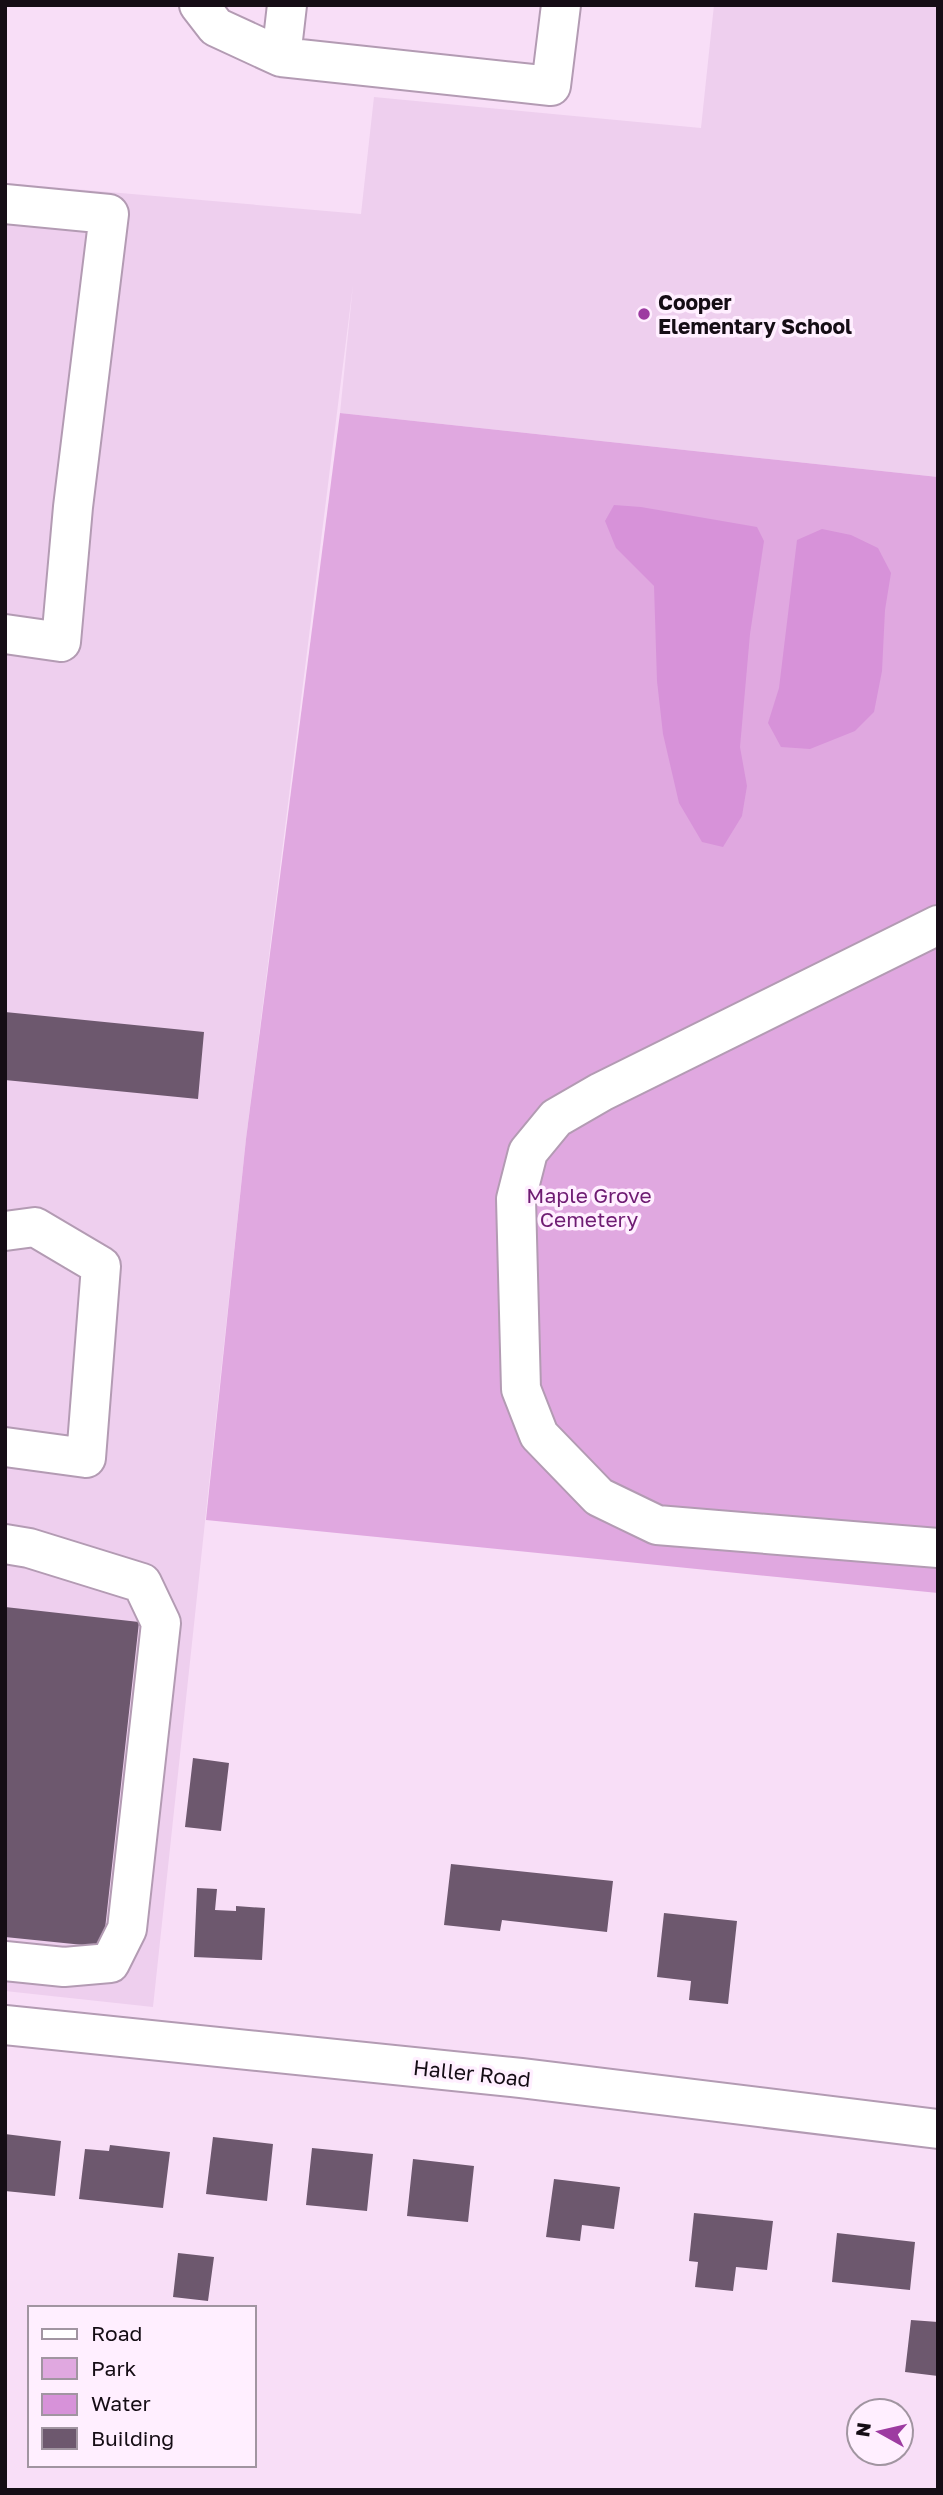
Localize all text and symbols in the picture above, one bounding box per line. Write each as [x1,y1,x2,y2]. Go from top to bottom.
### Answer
place label: Cooper Elementary School [658,289,852,339]
marker: Cooper Elementary School [636,306,652,322]
park label: Maple Grove Cemetery [526,1182,652,1232]
street label: Haller Road [412,2054,532,2092]
legend [28,2306,256,2467]
text: Road [91,2320,142,2346]
text: Park [91,2355,137,2381]
text: Water [91,2390,151,2416]
north arrow [845,2397,915,2467]
text: N [850,2421,875,2438]
text: Building [91,2425,174,2451]

